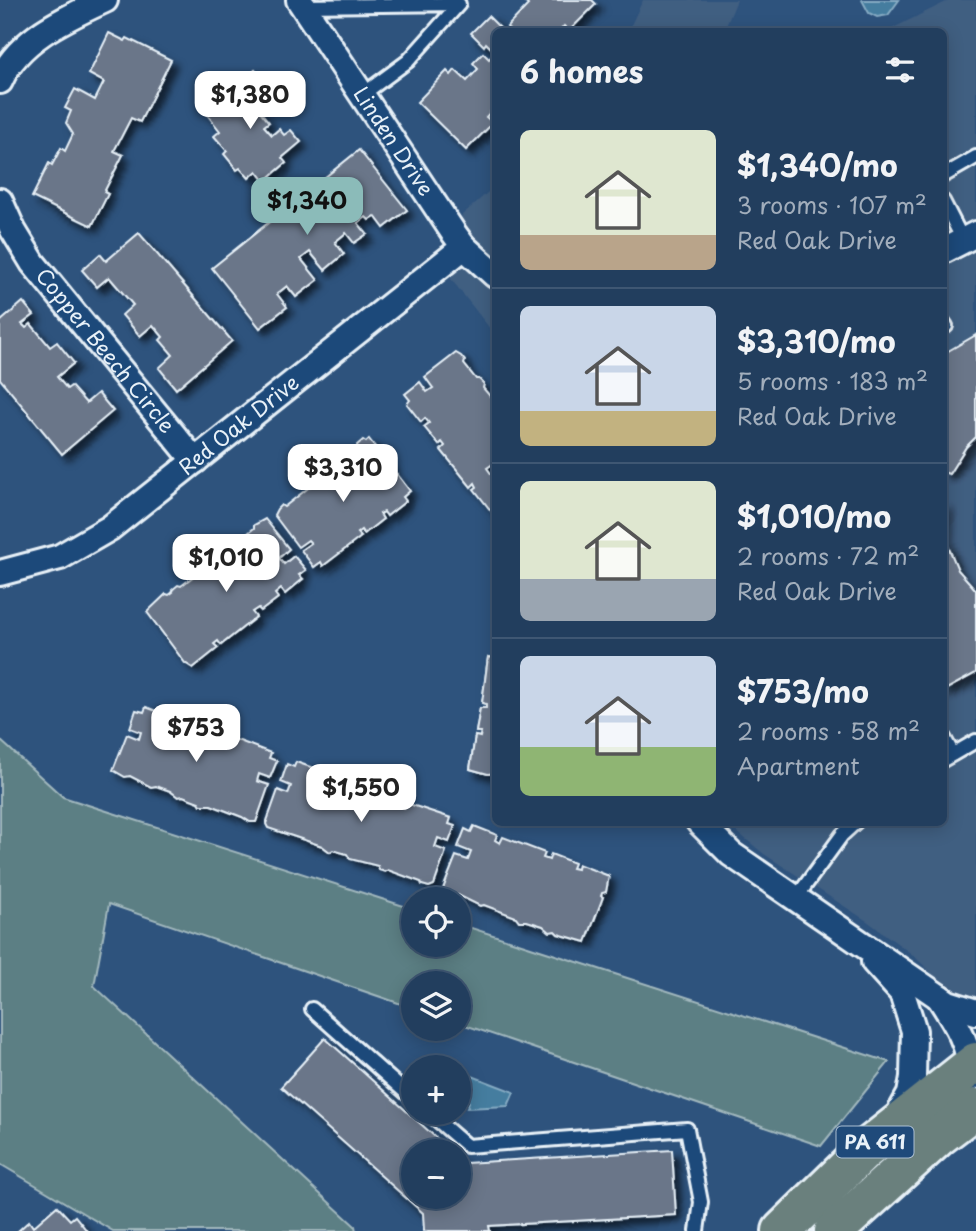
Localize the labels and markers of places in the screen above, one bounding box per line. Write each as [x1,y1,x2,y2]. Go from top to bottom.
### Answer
pin: $1,380 [193,72,307,131]
pin: $1,340 [250,177,364,237]
pin: $3,310 [286,444,400,504]
pin: $1,010 [169,534,283,594]
pin: $753 [155,704,237,764]
pin: $1,550 [304,764,418,824]

